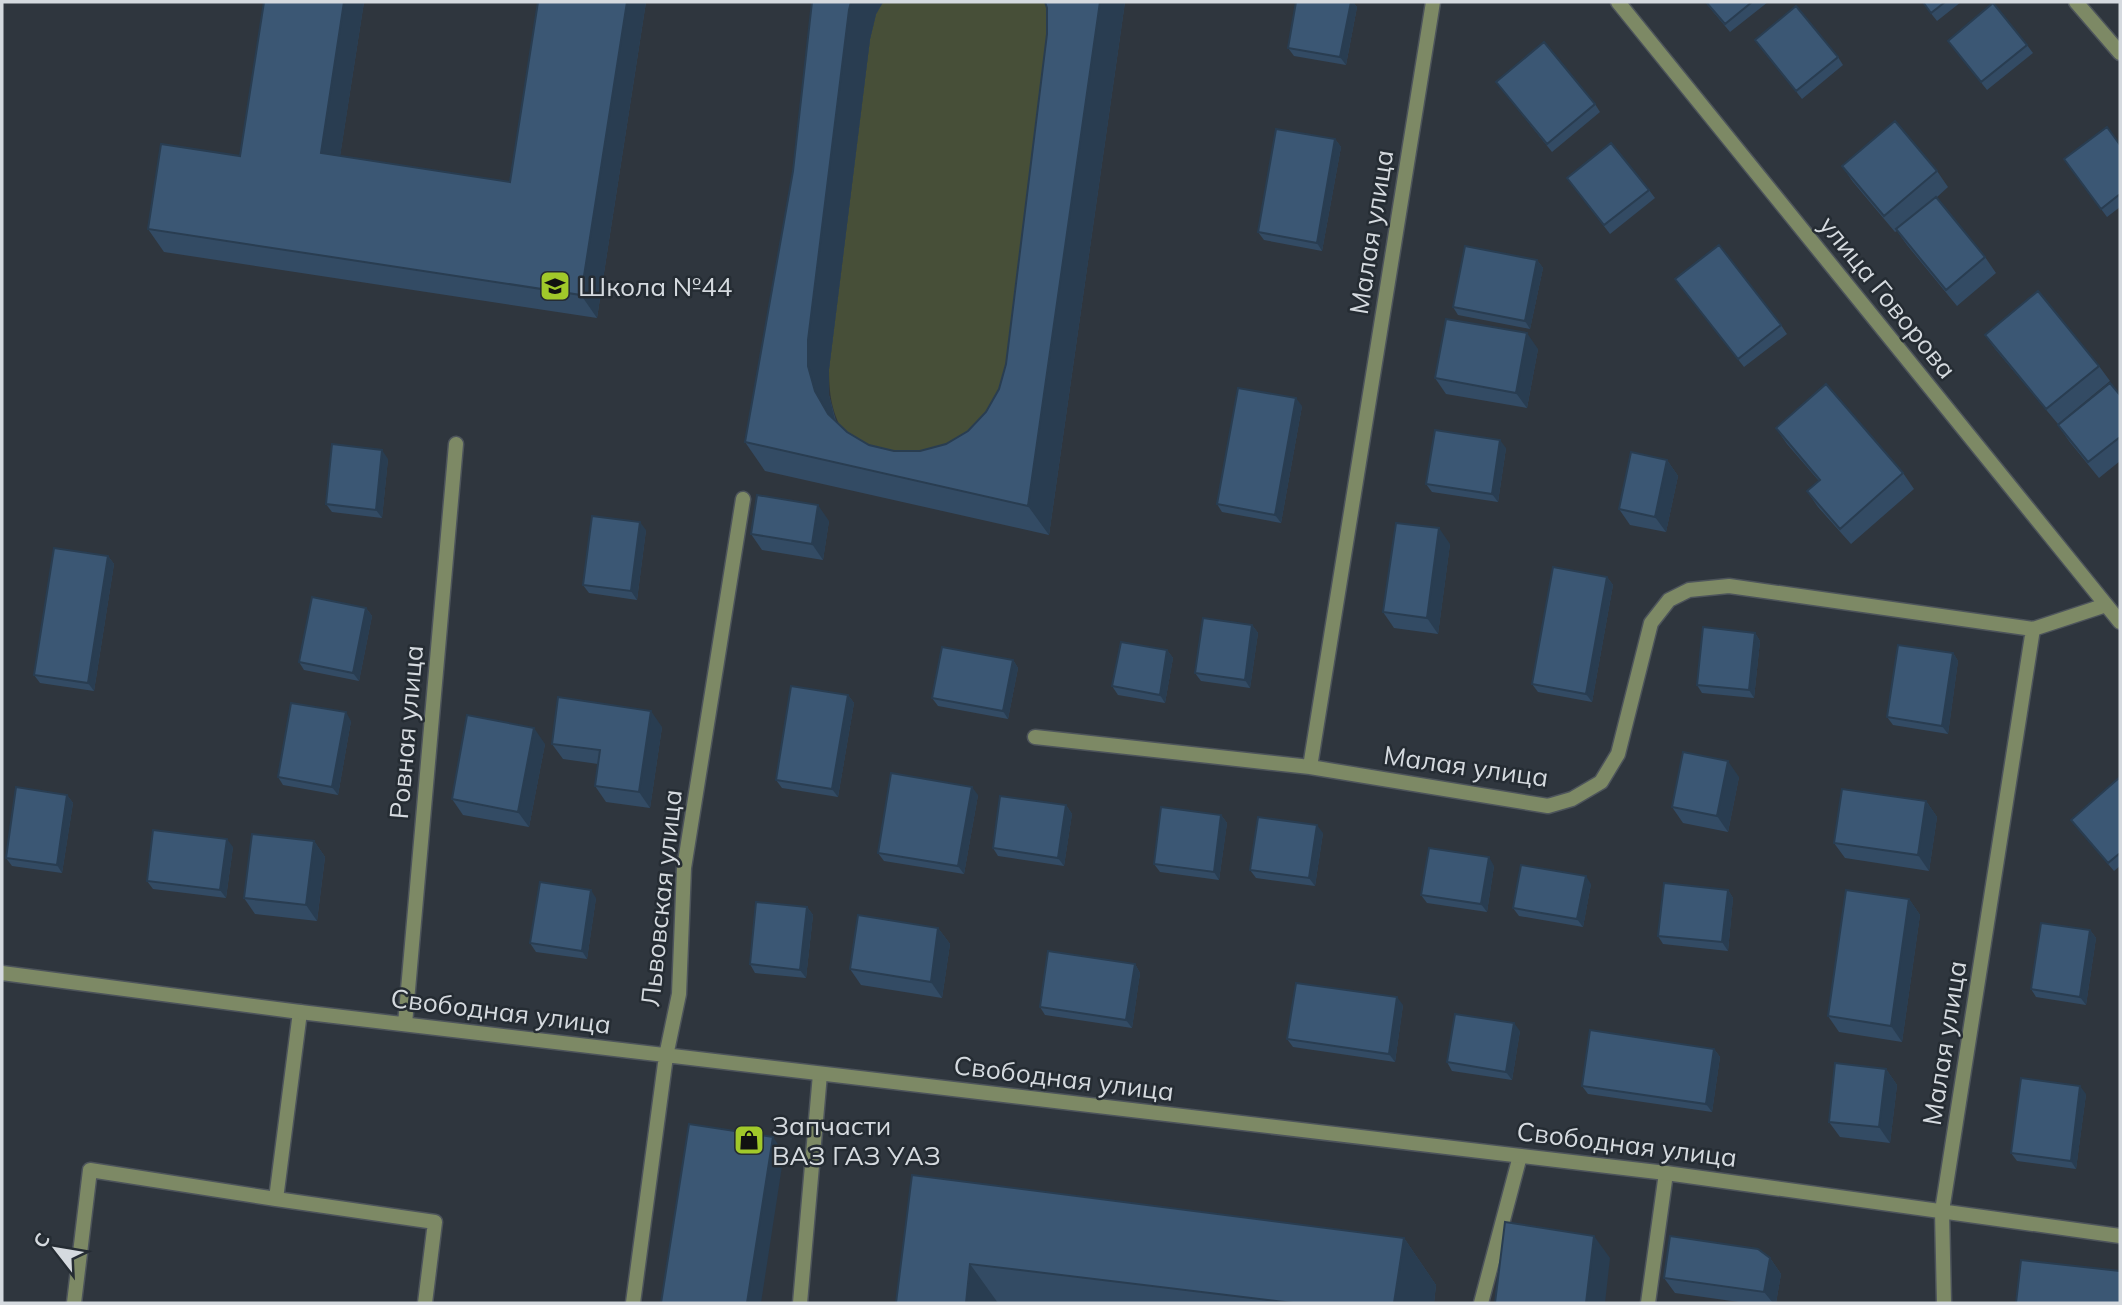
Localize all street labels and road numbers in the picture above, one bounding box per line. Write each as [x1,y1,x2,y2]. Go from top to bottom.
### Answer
street label: Малая улица [1342,147,1400,317]
street label: улица Говорова [1812,209,1964,385]
street label: Ровная улица [382,644,430,820]
street label: Малая улица [1381,738,1551,794]
street label: Львовская улица [633,788,689,1008]
street label: Малая улица [1915,958,1973,1128]
street label: Свободная улица [389,981,613,1041]
street label: Свободная улица [952,1048,1176,1108]
street label: Свободная улица [1515,1114,1739,1174]

